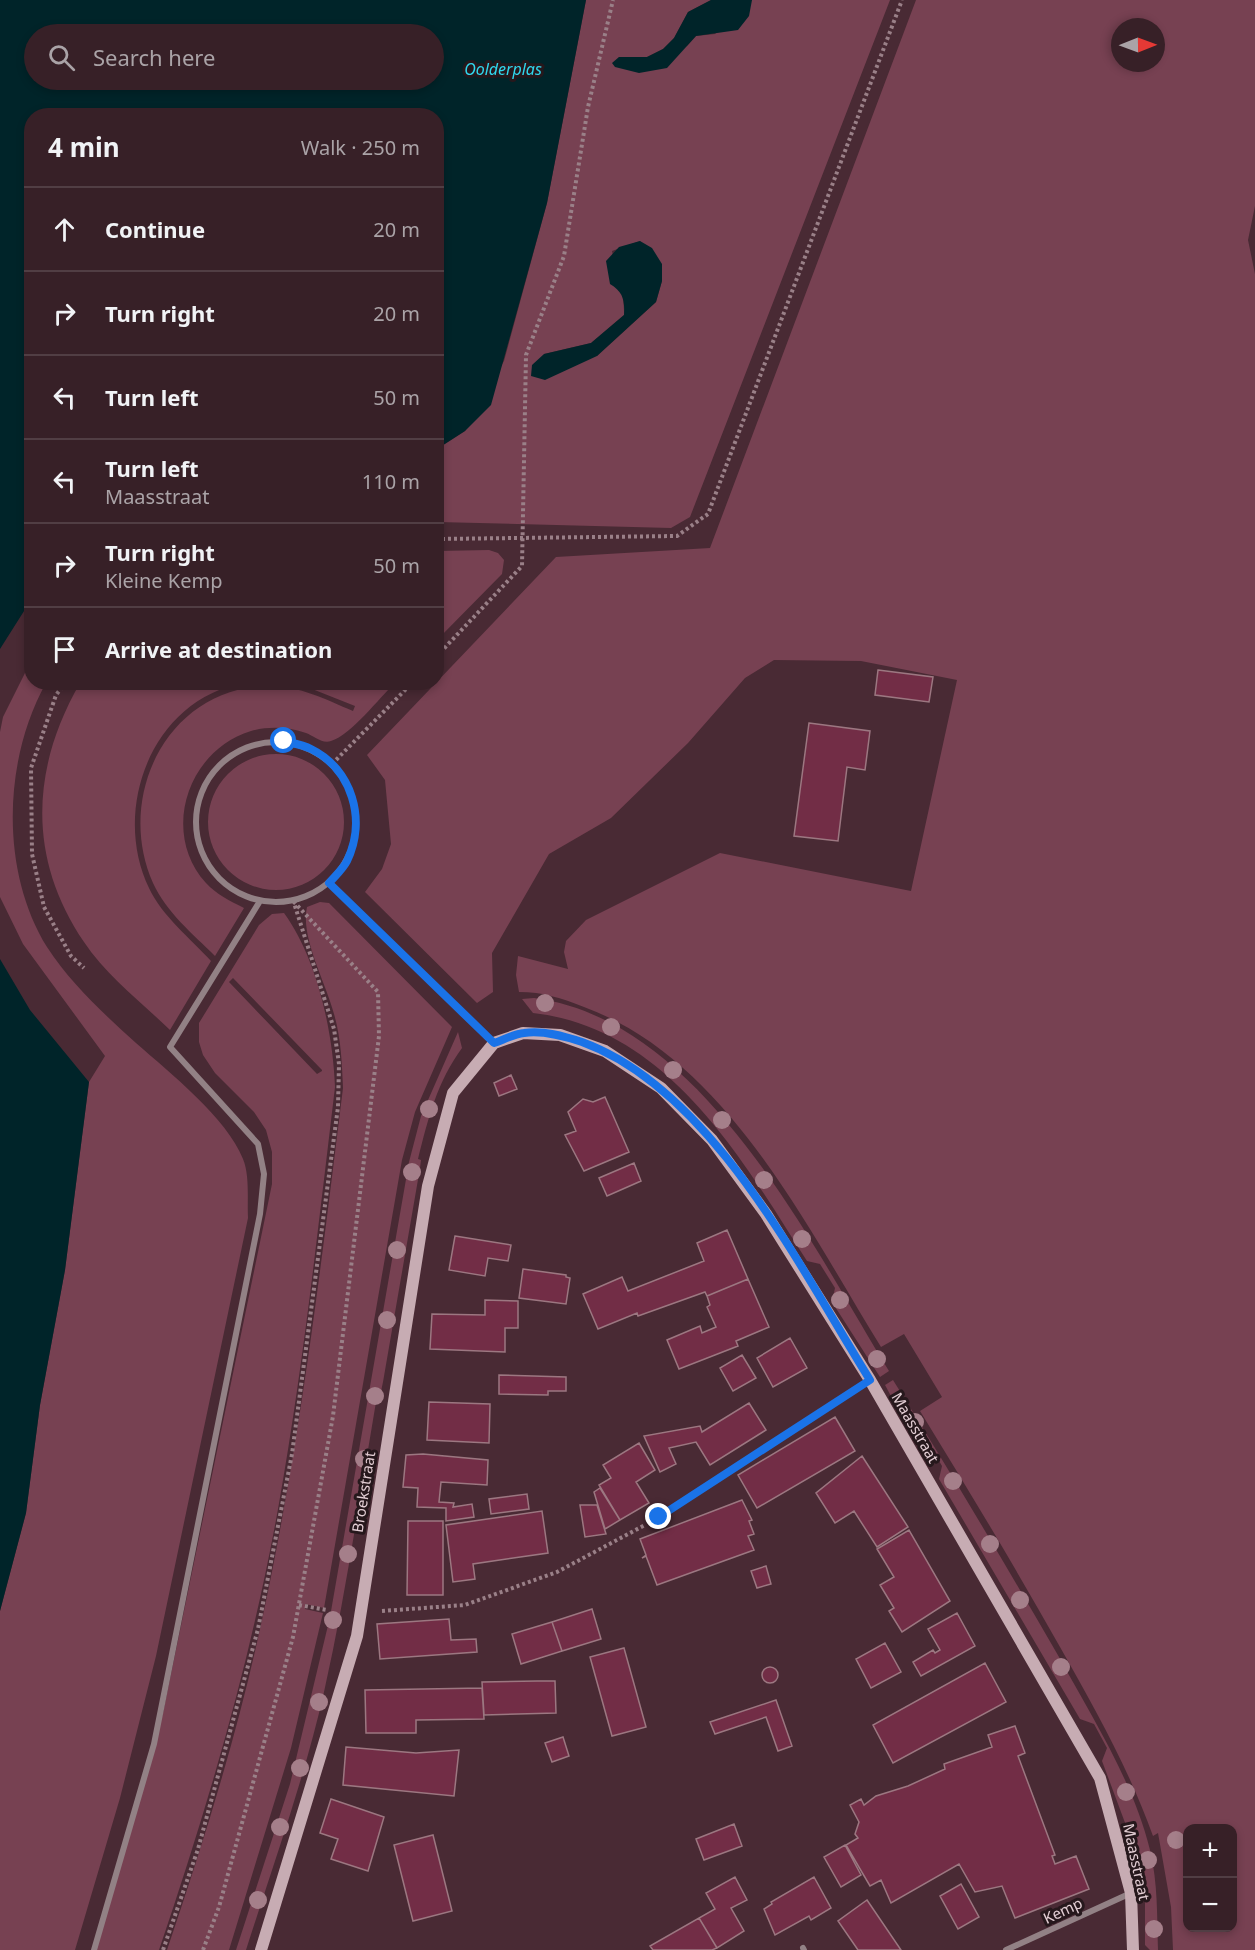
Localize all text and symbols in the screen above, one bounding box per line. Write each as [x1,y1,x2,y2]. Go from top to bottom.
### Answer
north arrow [1111,18,1165,72]
search box [24,24,444,90]
icon: search [45,41,78,74]
text: Search here [93,42,215,72]
water label: Oolderplas [464,58,542,80]
text: 4 min [48,129,120,165]
text: Walk · 250 m [301,134,420,161]
icon: ahead [48,213,81,246]
text: Continue [105,214,205,244]
text: 20 m [373,216,420,243]
icon: right [48,297,81,330]
text: Turn right [105,298,215,328]
text: 20 m [373,300,420,327]
icon: left [48,381,81,414]
text: Turn left [105,382,199,412]
text: 50 m [373,384,420,411]
text: Turn left [105,453,199,483]
icon: left [48,465,81,498]
text: 110 m [362,468,420,495]
text: Maasstraat [105,483,209,510]
text: Turn right [105,537,215,567]
icon: right [48,549,81,582]
text: 50 m [373,552,420,579]
text: Kleine Kemp [105,567,222,594]
icon: arrive [48,633,81,666]
text: Arrive at destination [105,634,332,664]
route start [270,727,296,753]
street label: Maasstraat [888,1389,944,1467]
street label: Broekstraat [347,1449,379,1534]
route end [645,1503,671,1529]
street label: Maasstraat [1119,1821,1155,1903]
map controls [1183,1824,1237,1932]
button: + [1183,1824,1237,1878]
button: − [1183,1878,1237,1932]
street label: Kemp [1040,1892,1085,1928]

